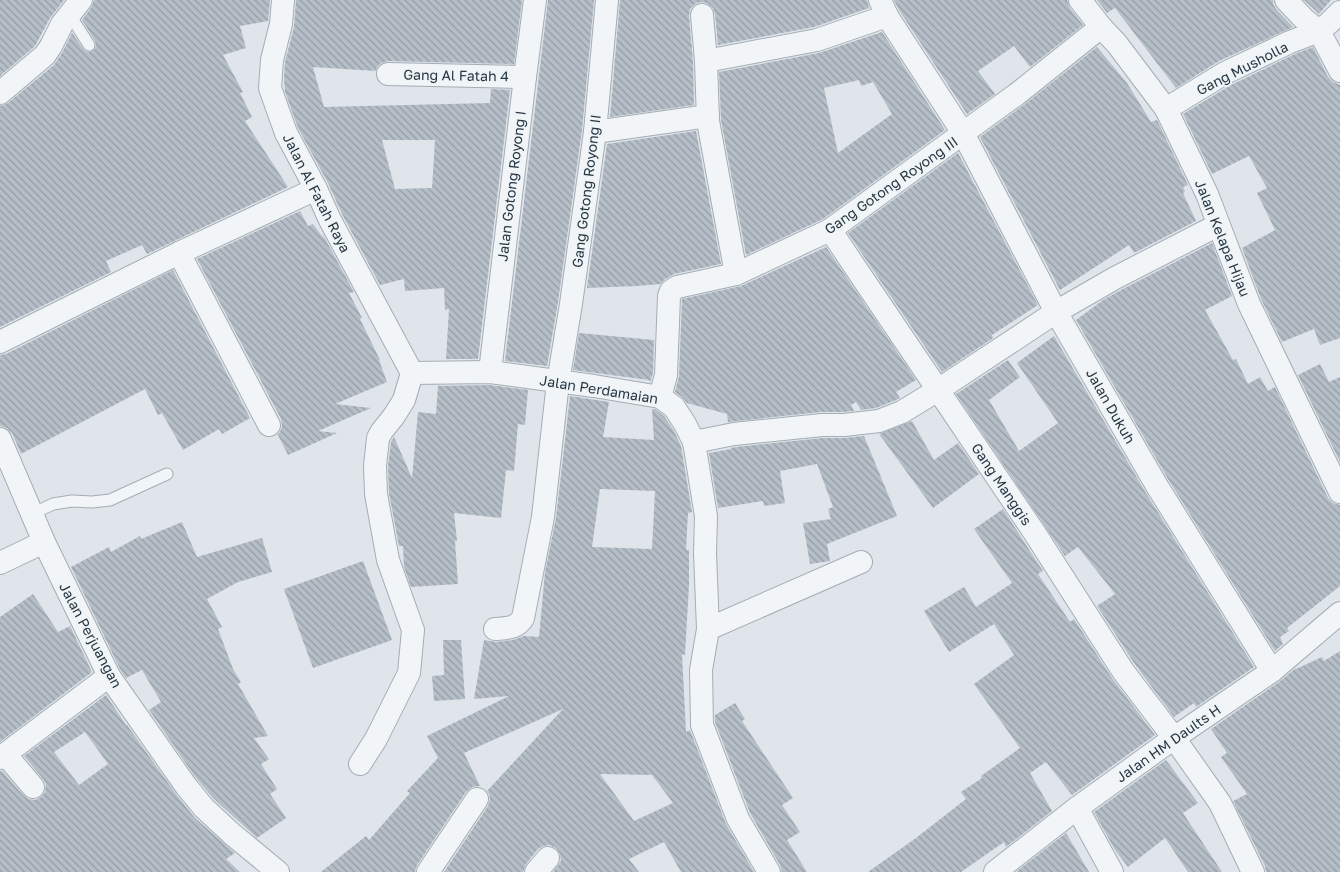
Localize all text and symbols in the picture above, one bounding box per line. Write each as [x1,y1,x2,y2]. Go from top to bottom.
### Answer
street label: Gang Musholla [1193,38,1291,98]
street label: Gang Al Fatah 4 [403,66,509,84]
street label: Jalan Gotong Royong I [493,110,529,262]
street label: Gang Gotong Royong II [568,113,604,269]
street label: Jalan Al Fatah Raya [280,131,354,255]
street label: Gang Gotong Royong III [821,132,961,238]
street label: Jalan Kelapa Hijau [1192,177,1254,299]
street label: Jalan Dukuh [1083,366,1139,446]
street label: Jalan Perdamaian [539,371,659,407]
street label: Gang Manggis [968,440,1036,528]
street label: Jalan Perjuangan [56,580,126,690]
street label: Jalan HM Daults H [1112,701,1224,785]

